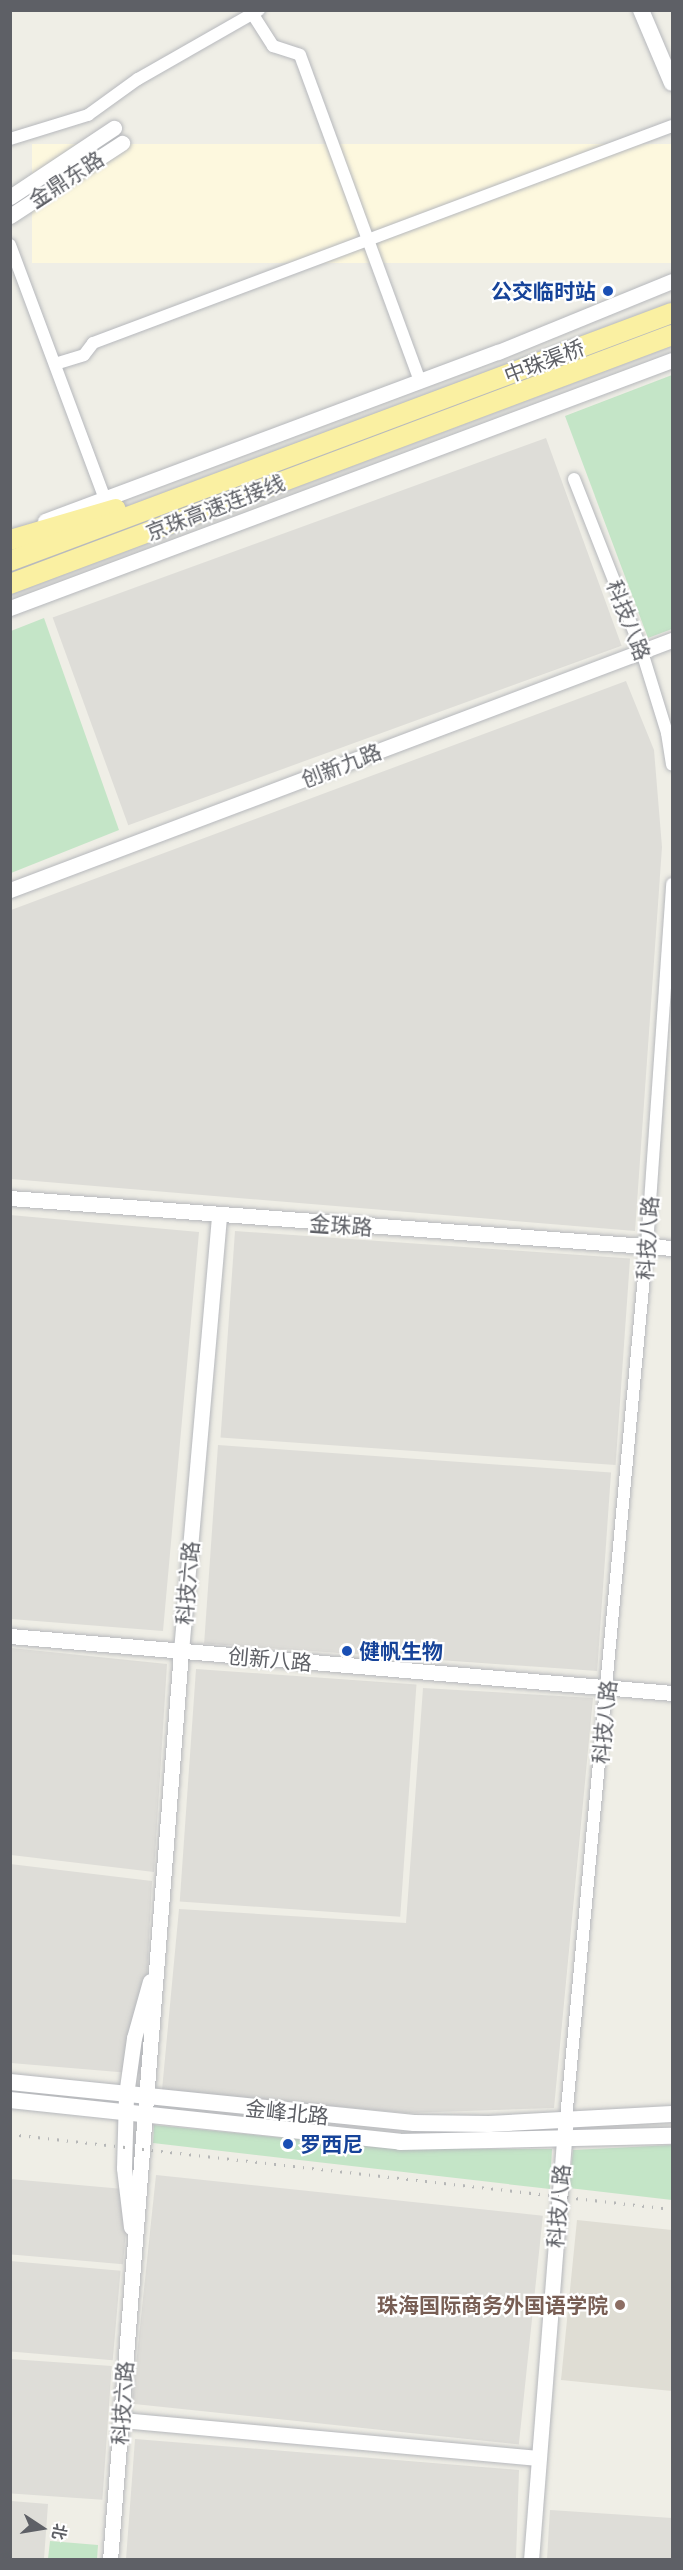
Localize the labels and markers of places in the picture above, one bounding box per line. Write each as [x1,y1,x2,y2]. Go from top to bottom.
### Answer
place label: 公交临时站 [491,278,596,304]
marker: 公交临时站 [601,284,615,298]
place label: 健帆生物 [359,1638,443,1664]
marker: 健帆生物 [340,1644,354,1658]
place label: 罗西尼 [300,2131,363,2157]
marker: 罗西尼 [281,2137,295,2151]
place label: 珠海国际商务外国语学院 [377,2292,608,2318]
marker: 珠海国际商务外国语学院 [613,2298,627,2312]

